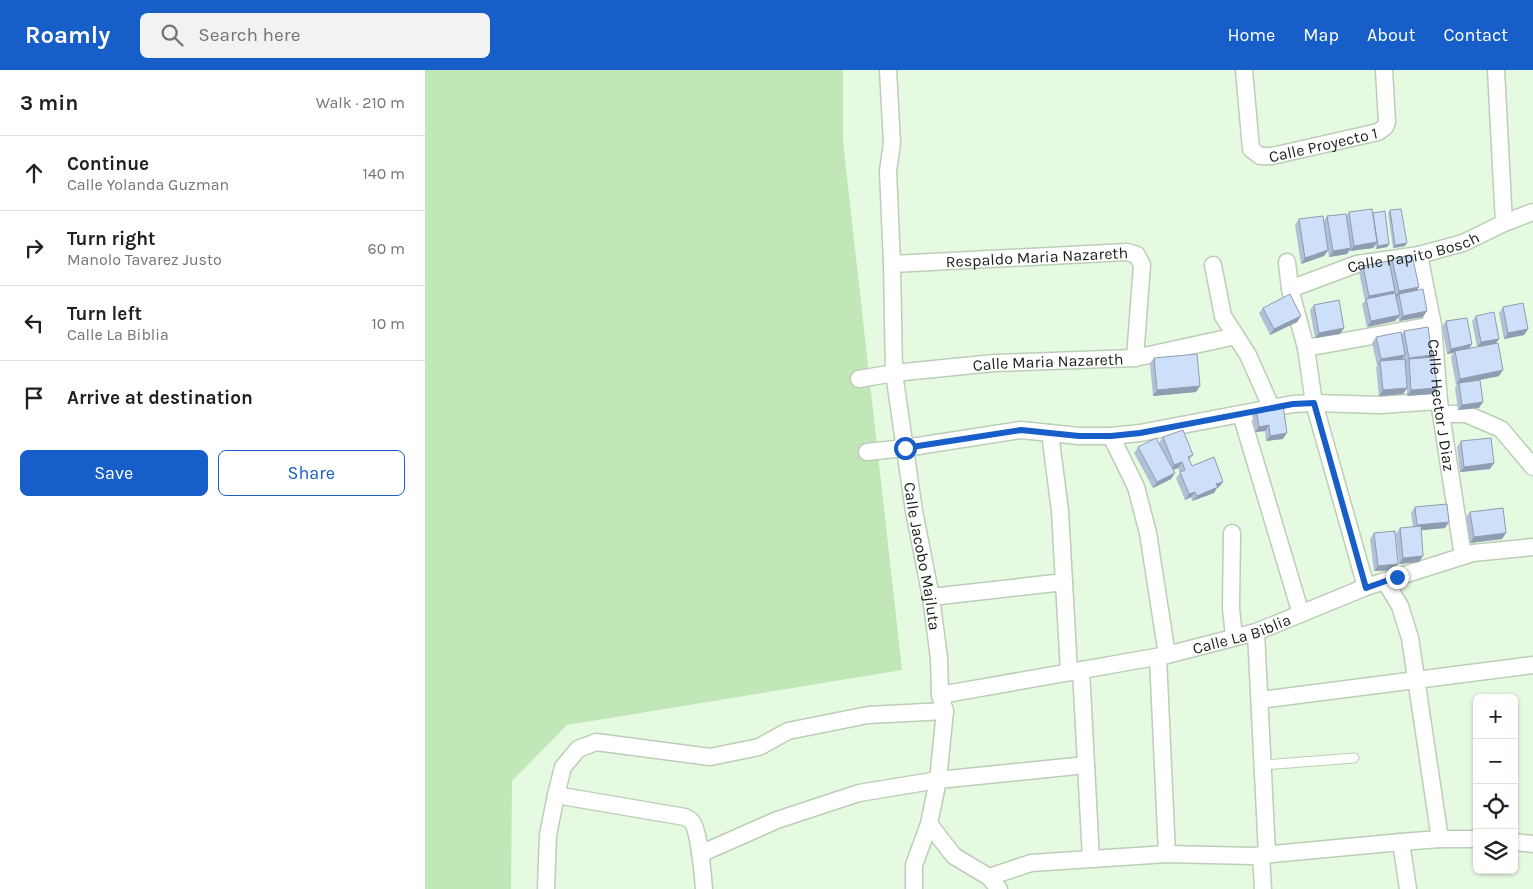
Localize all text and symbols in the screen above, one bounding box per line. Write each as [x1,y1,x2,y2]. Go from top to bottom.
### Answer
search box [140,13,490,58]
text: Roamly [25,21,110,49]
icon: search [158,21,186,49]
text: Search here [198,24,300,46]
text: Home [1227,24,1275,46]
text: Map [1303,24,1339,46]
text: About [1367,24,1416,46]
text: Contact [1444,24,1508,46]
text: 3 min [20,91,78,115]
text: Walk · 210 m [316,93,405,112]
street label: Calle Proyecto 1 [1267,123,1379,166]
text: Continue [67,153,149,175]
icon: ahead [20,159,48,187]
text: 140 m [363,164,405,183]
text: Calle Yolanda Guzman [67,175,229,194]
text: Turn right [67,228,156,250]
street label: Calle Papito Bosch [1344,228,1482,277]
icon: right [20,234,48,262]
text: 60 m [368,239,405,258]
street label: Respaldo Maria Nazareth [945,243,1129,271]
text: Manolo Tavarez Justo [67,250,222,269]
text: Turn left [67,303,142,325]
icon: left [20,309,48,337]
text: 10 m [371,314,405,333]
text: Calle La Biblia [67,325,169,344]
street label: Calle Hector J Diaz [1424,338,1459,473]
street label: Calle Maria Nazareth [972,349,1124,375]
icon: arrive [20,384,48,412]
text: Arrive at destination [67,387,253,409]
route start [894,437,917,460]
button: Save [20,450,208,496]
button: Share [218,450,405,496]
street label: Calle Jacobo Majluta [900,481,944,632]
route end [1386,566,1409,589]
street label: Calle La Biblia [1190,610,1294,658]
map controls [1473,694,1518,874]
button: + [1473,694,1518,739]
button: − [1473,739,1518,784]
button: locate [1473,784,1518,829]
button: layers [1473,829,1518,874]

